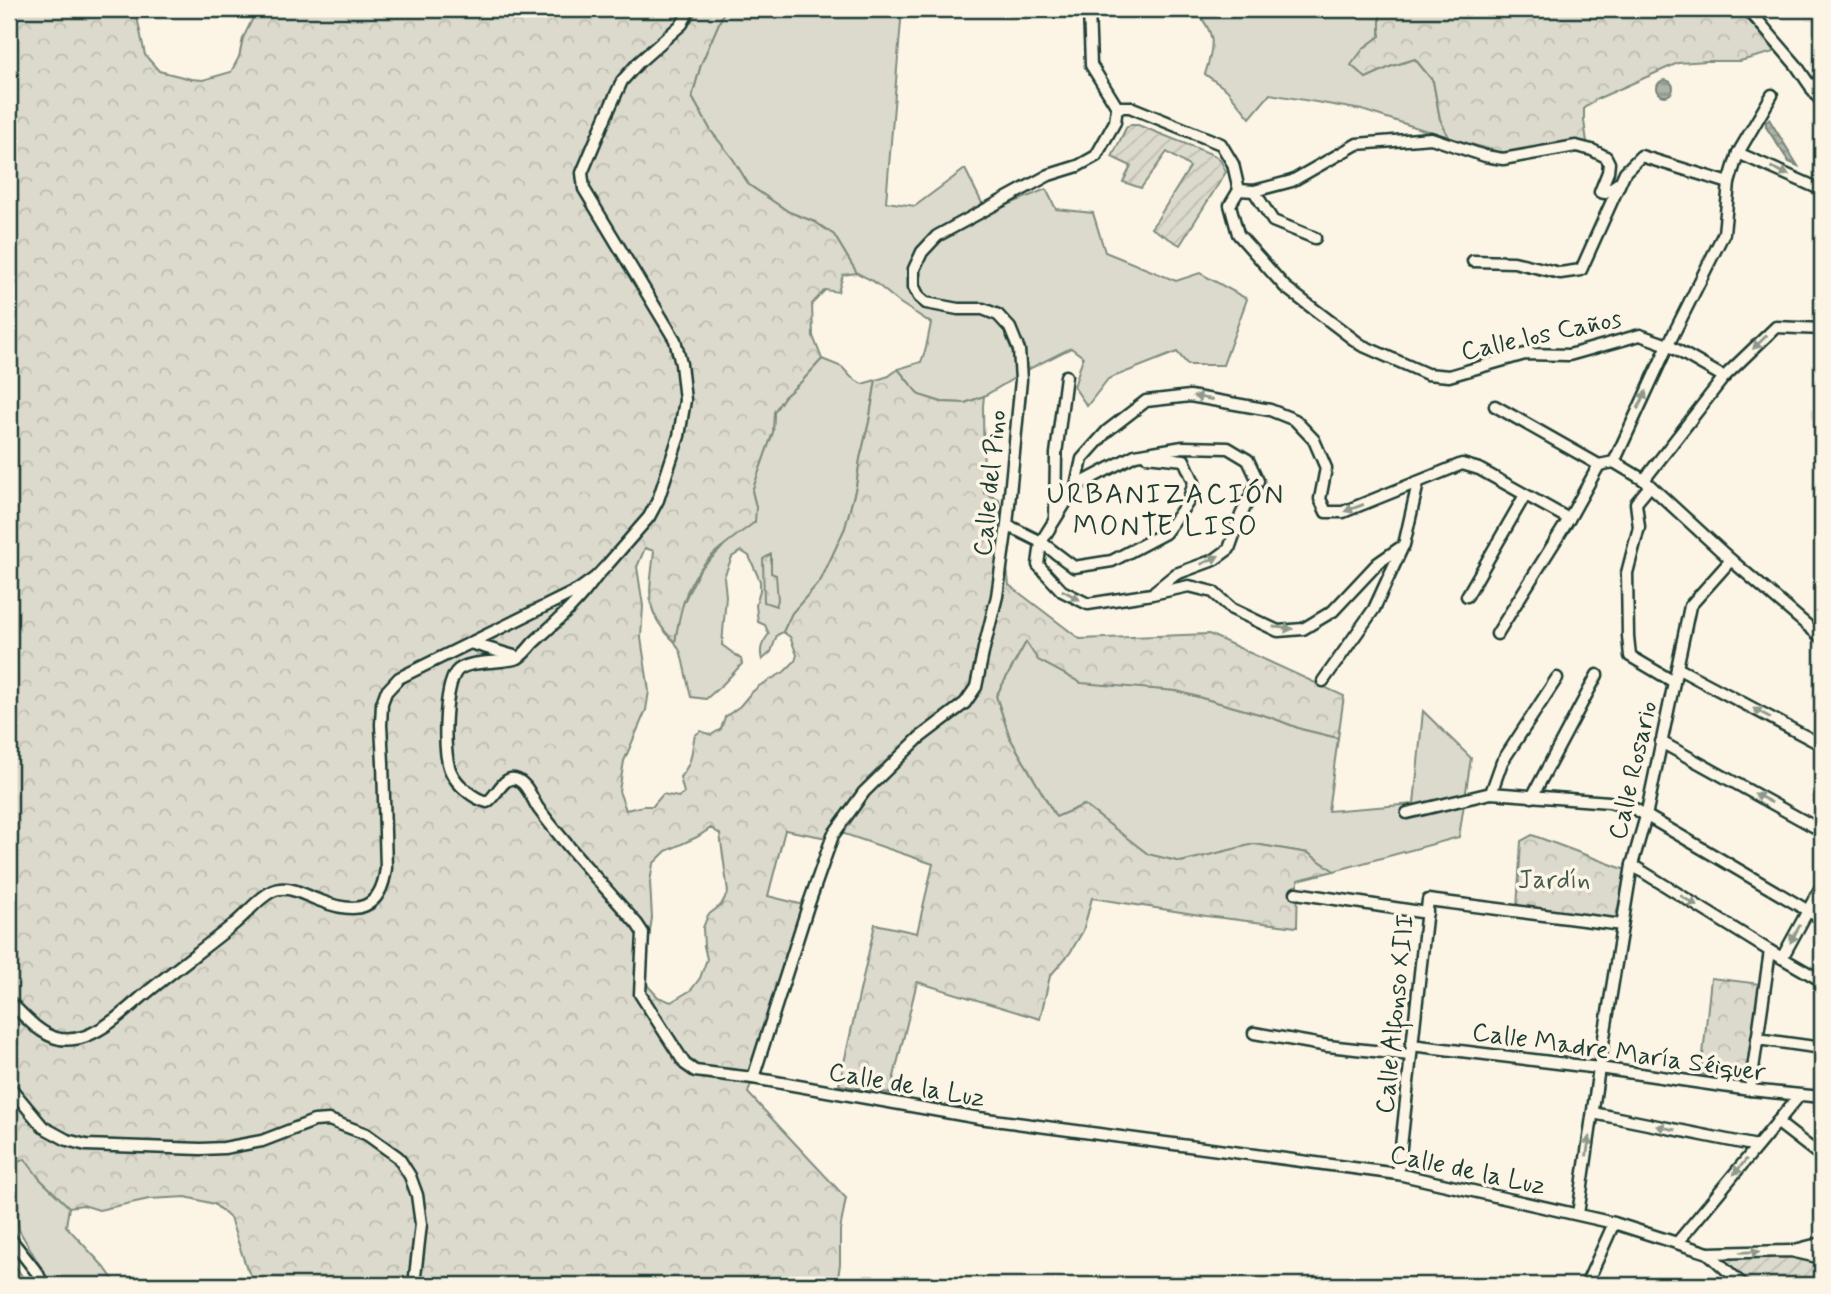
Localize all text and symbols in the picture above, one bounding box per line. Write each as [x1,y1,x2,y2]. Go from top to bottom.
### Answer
one-way arrow [1770,166,1791,177]
street label: Calle los Caños [1458,302,1625,370]
one-way arrow [1752,333,1769,349]
one-way arrow [1637,390,1648,411]
one-way arrow [1192,392,1214,403]
street label: Calle del Pino [966,408,1016,558]
district label: URBANIZACIÓN MONTE LISO [1047,477,1285,546]
one-way arrow [1343,503,1364,514]
one-way arrow [1200,554,1220,566]
one-way arrow [1061,589,1081,601]
one-way arrow [1272,623,1294,634]
street label: Calle Rosario [1601,698,1666,843]
one-way arrow [1752,707,1772,719]
one-way arrow [1753,792,1772,804]
park label: Jardín [1518,864,1590,898]
one-way arrow [1680,895,1699,908]
street label: Calle Alfonso XIII [1369,913,1425,1116]
one-way arrow [1789,925,1801,944]
street label: Calle Madre María Séiquer [1470,1016,1768,1090]
street label: Calle de la Luz [826,1055,988,1116]
one-way arrow [1655,1122,1677,1133]
one-way arrow [1583,1135,1594,1157]
street label: Calle de la Luz [1387,1138,1549,1204]
one-way arrow [1733,1159,1748,1176]
one-way arrow [1739,1247,1761,1258]

